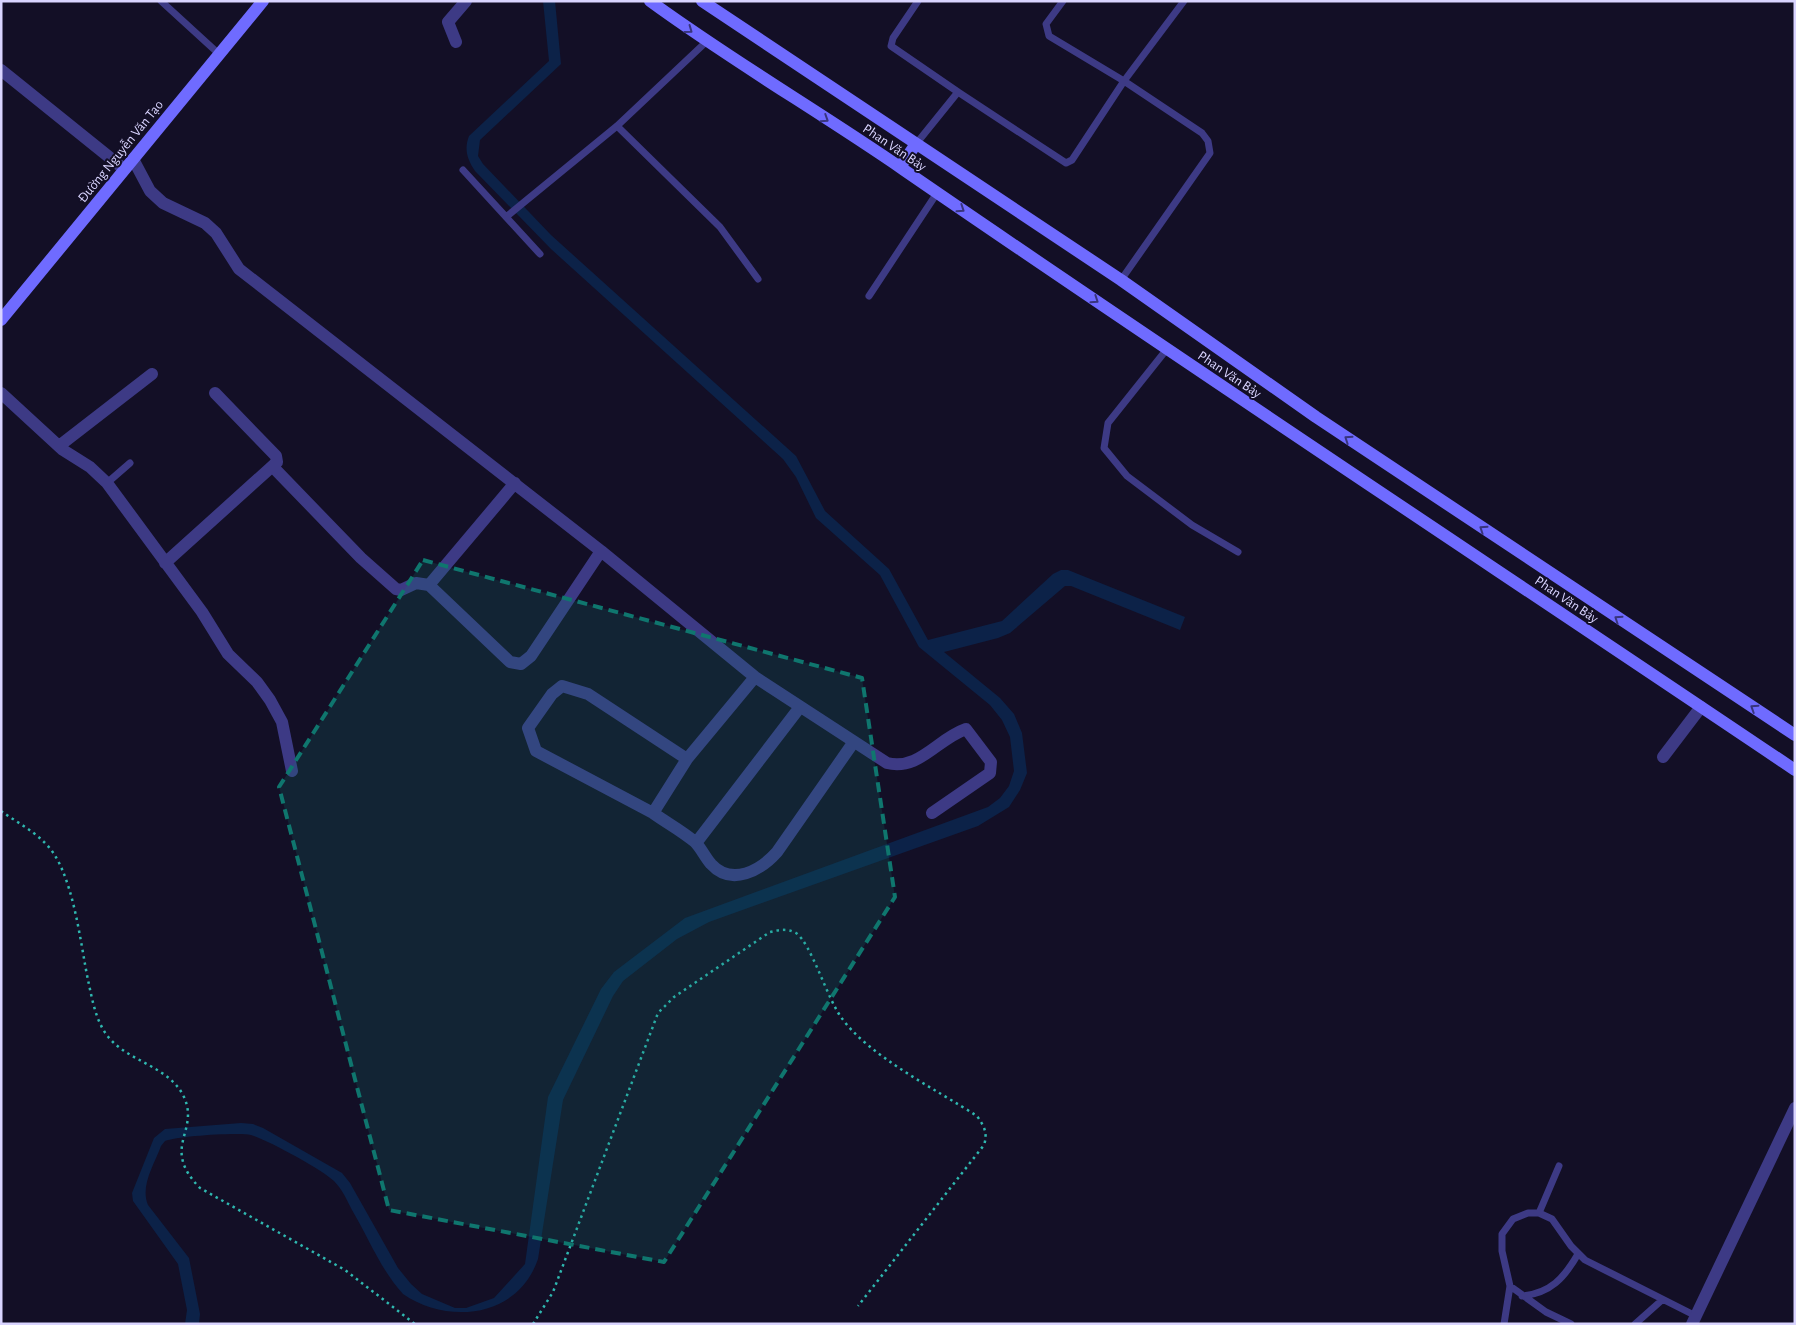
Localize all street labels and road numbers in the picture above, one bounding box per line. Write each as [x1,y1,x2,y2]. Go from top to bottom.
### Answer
street label: Đường Nguyễn Văn Tạo [74,96,166,205]
street label: Phan Văn Bảy [860,122,929,174]
street label: Phan Văn Bảy [1195,349,1264,401]
street label: Phan Văn Bảy [1532,574,1601,626]

